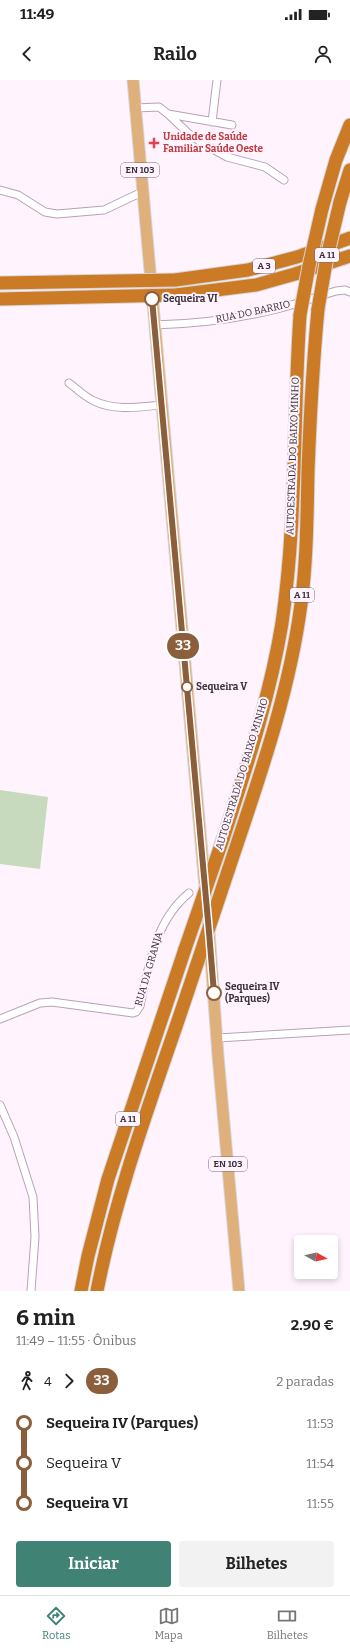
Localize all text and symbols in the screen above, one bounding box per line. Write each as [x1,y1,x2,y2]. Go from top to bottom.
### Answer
text: 11:49 [20,5,54,23]
icon: back [16,43,38,65]
text: Railo [153,43,197,65]
icon: person [312,43,334,65]
place label: Unidade de Saúde Familiar Saúde Oeste [163,130,264,155]
marker: Unidade de Saúde Familiar Saúde Oeste [148,137,160,149]
road number: EN 103 [121,163,159,177]
road number: A 11 [315,248,339,262]
road number: A 3 [253,259,275,273]
marker: Sequeira VI [144,291,160,307]
place label: Sequeira VI [163,293,218,305]
street label: RUA DO BARRIO [215,298,291,326]
street label: AUTOESTRADA DO BAIXO MINHO [284,377,302,535]
road number: A 11 [290,588,314,602]
line badge: 33 [165,633,201,659]
text: 33 [175,637,191,654]
marker: Sequeira V [181,681,193,693]
place label: Sequeira V [196,681,248,693]
street label: AUTOESTRADA DO BAIXO MINHO [213,697,271,851]
street label: RUA DA GRANJA [133,930,166,1008]
place label: Sequeira IV (Parques) [225,981,281,1005]
marker: Sequeira IV (Parques) [206,985,222,1001]
road number: A 11 [116,1112,140,1126]
road number: EN 103 [209,1157,247,1171]
north arrow [294,1235,338,1279]
map controls [294,1235,338,1279]
text: 6 min [16,1304,75,1331]
text: 2.90 € [291,1316,334,1334]
text: 11:49 – 11:55 · Ônibus [16,1333,136,1348]
icon: walk [16,1370,38,1392]
icon: forward [58,1370,80,1392]
text: 33 [94,1372,110,1389]
text: 4 [44,1374,52,1389]
text: 2 paradas [276,1374,334,1389]
text: Sequeira IV (Parques) [46,1414,198,1432]
text: 11:53 [307,1416,334,1431]
text: Sequeira V [46,1454,121,1472]
text: 11:54 [306,1456,334,1471]
text: Sequeira VI [46,1494,128,1512]
text: 11:55 [307,1496,334,1511]
button: Iniciar [16,1541,171,1587]
button: Bilhetes [179,1541,334,1587]
tab: Rotas [42,1605,70,1642]
tab: Mapa [154,1605,183,1642]
tab: Bilhetes [267,1605,308,1642]

